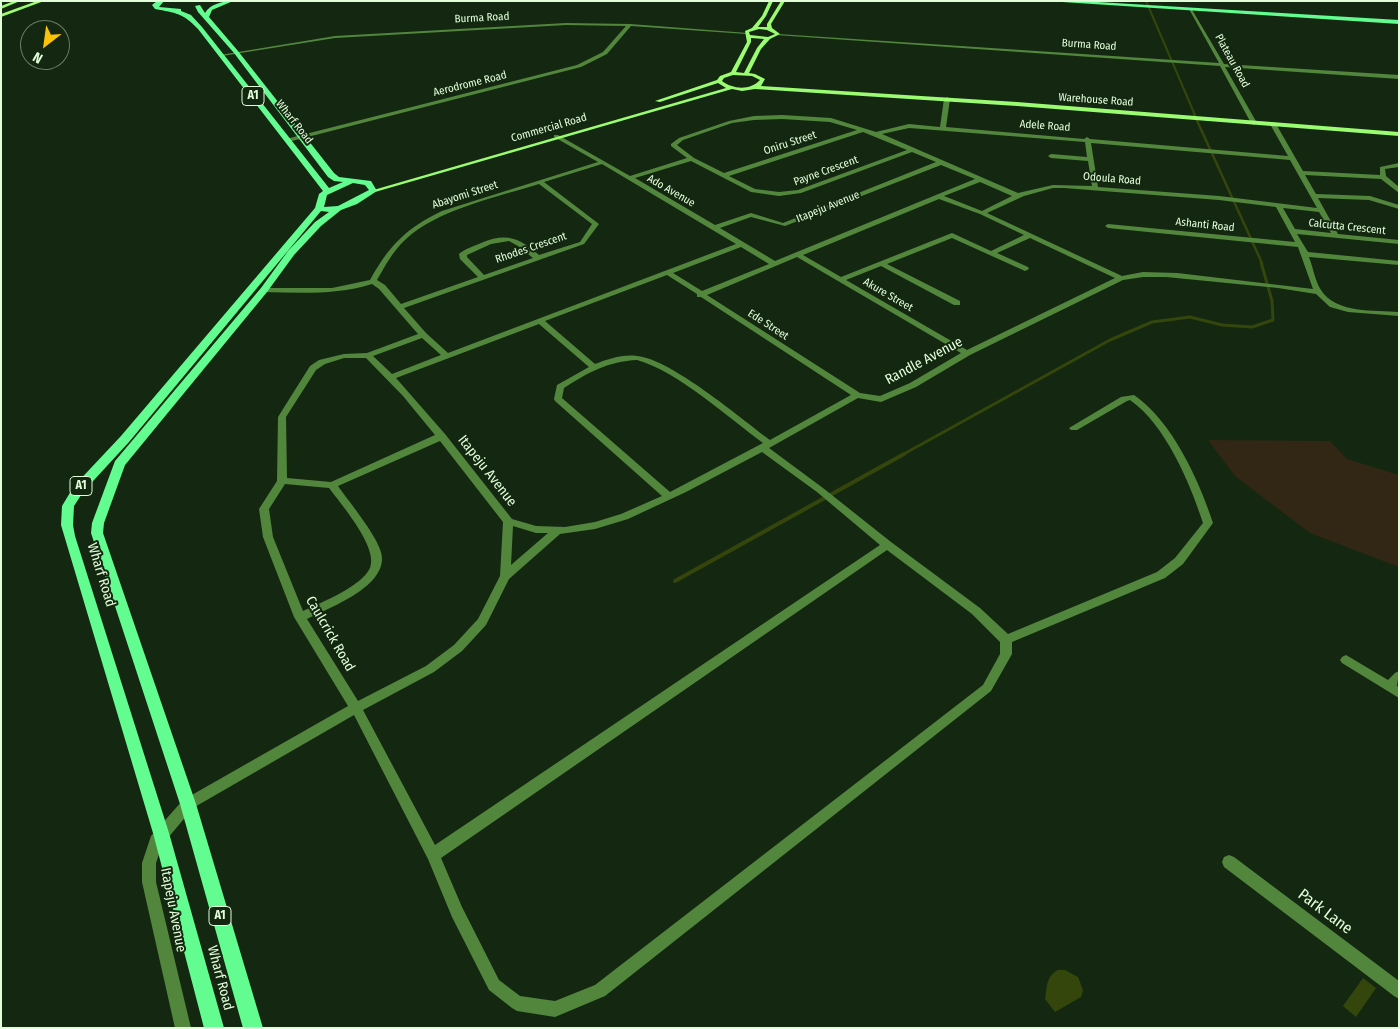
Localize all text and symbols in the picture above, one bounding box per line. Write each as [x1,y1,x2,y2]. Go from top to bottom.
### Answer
street label: Burma Road [454,10,510,26]
north arrow [20,20,70,70]
street label: Plateau Road [1212,32,1252,90]
street label: Burma Road [1061,37,1117,53]
text: N [30,48,46,67]
street label: Aerodrome Road [432,69,508,99]
road number: A1 [242,86,264,105]
street label: Warehouse Road [1058,91,1134,109]
street label: Wharf Road [273,97,315,147]
street label: Commercial Road [510,111,588,145]
street label: Adele Road [1019,118,1071,134]
street label: Oniru Street [762,128,818,158]
street label: Payne Crescent [792,153,860,189]
street label: Odoula Road [1083,170,1141,188]
street label: Ado Avenue [645,172,697,210]
street label: Abayomi Street [430,178,500,212]
street label: Itapeju Avenue [794,188,862,226]
street label: Ashanti Road [1175,215,1235,235]
street label: Calcutta Crescent [1308,216,1386,238]
street label: Rhodes Crescent [494,230,568,266]
street label: Akure Street [861,275,915,315]
street label: Ede Street [745,307,791,343]
street label: Randle Avenue [882,334,966,388]
street label: Itapeju Avenue [454,432,520,510]
road number: A1 [70,476,92,496]
street label: Wharf Road [83,541,119,609]
street label: Caulcrick Road [302,593,358,675]
street label: Itapeju Avenue [157,866,189,954]
street label: Park Lane [1294,885,1356,939]
road number: A1 [209,906,231,926]
street label: Wharf Road [203,944,237,1012]

